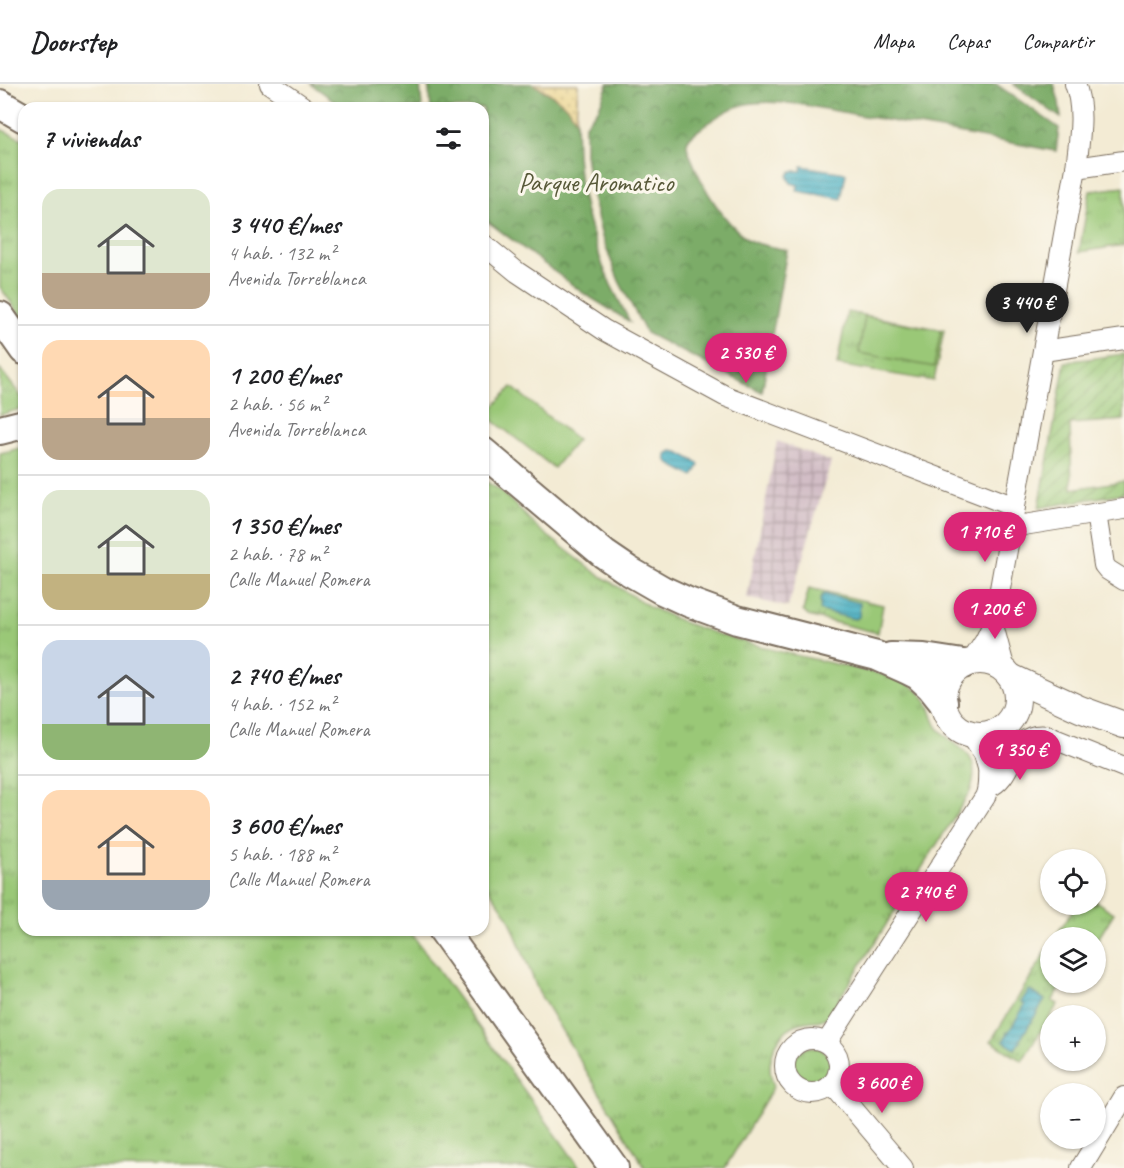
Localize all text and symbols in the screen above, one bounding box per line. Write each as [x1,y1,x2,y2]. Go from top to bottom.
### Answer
text: Doorstep [30,24,116,59]
text: Mapa [873,28,914,54]
text: Capas [947,28,990,54]
text: Compartir [1023,28,1094,54]
text: 7 viviendas [42,122,139,155]
icon: filters [432,122,465,155]
park label: Parque Aromatico [519,166,675,199]
text: 3 440 €/mes [228,208,340,241]
icon: home [90,213,162,285]
text: 4 hab. · 132 m² [228,241,335,266]
text: Avenida Torreblanca [228,266,366,291]
pin: 3 440 € [972,283,1082,334]
text: 3 440 € [1000,290,1054,315]
pin: 2 530 € [691,333,801,384]
text: 2 530 € [719,340,773,365]
text: 1 200 €/mes [228,359,340,392]
icon: home [90,364,162,436]
text: 2 hab. · 56 m² [228,392,326,417]
text: Avenida Torreblanca [228,417,366,442]
text: 1 350 €/mes [228,509,340,542]
pin: 1 710 € [930,512,1040,563]
icon: home [90,514,162,586]
text: 1 710 € [958,519,1012,544]
text: 2 hab. · 78 m² [228,542,326,567]
text: Calle Manuel Romera [228,567,370,592]
pin: 1 200 € [940,589,1050,640]
text: 1 200 € [968,596,1022,621]
text: 2 740 €/mes [228,659,340,692]
icon: home [90,664,162,736]
text: 4 hab. · 152 m² [228,692,335,717]
text: Calle Manuel Romera [228,717,370,742]
pin: 1 350 € [965,730,1075,781]
text: 1 350 € [993,737,1047,762]
text: 3 600 €/mes [228,809,341,842]
icon: home [90,814,162,886]
text: 5 hab. · 188 m² [228,842,335,867]
map controls [1040,849,1106,1149]
button: locate [1040,849,1106,915]
text: Calle Manuel Romera [228,867,370,892]
pin: 2 740 € [871,872,981,923]
text: 2 740 € [899,879,953,904]
button: layers [1040,927,1106,993]
button: + [1040,1005,1106,1071]
pin: 3 600 € [827,1063,937,1114]
text: 3 600 € [854,1070,910,1095]
button: − [1040,1083,1106,1149]

